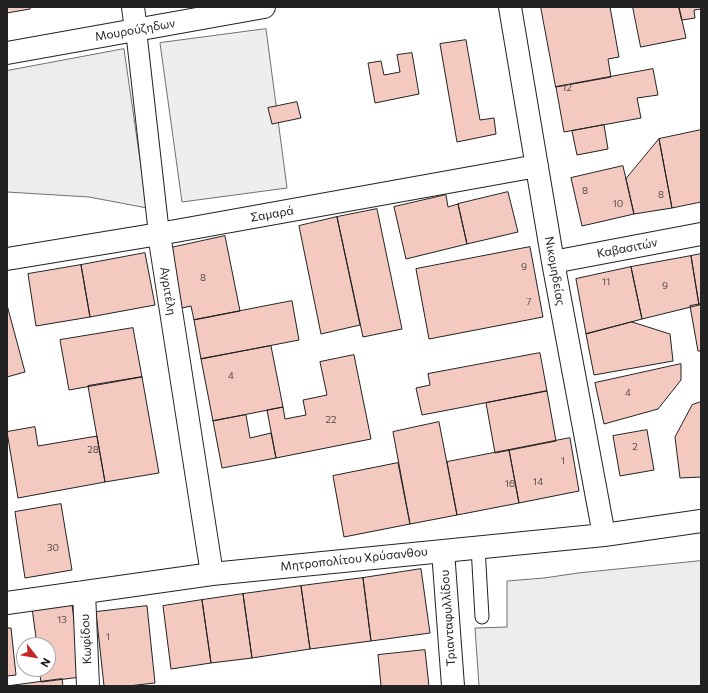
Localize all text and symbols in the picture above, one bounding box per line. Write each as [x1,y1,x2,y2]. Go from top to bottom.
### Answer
street label: Μουρούζηδων [94,16,176,44]
house number: 12 [562,82,572,94]
house number: 8 [582,185,588,197]
house number: 8 [658,189,664,201]
house number: 10 [613,198,623,210]
street label: Σαμαρά [249,203,295,225]
street label: Νικομηδείας [542,235,568,307]
street label: Καβασιτών [596,235,658,261]
house number: 9 [521,261,527,273]
street label: Αγριτέλη [157,266,179,316]
house number: 8 [200,272,206,284]
house number: 11 [602,276,610,288]
house number: 9 [662,280,668,292]
house number: 7 [526,296,532,308]
house number: 4 [228,370,234,382]
house number: 4 [625,387,631,399]
house number: 22 [325,414,337,426]
house number: 2 [632,441,638,453]
house number: 28 [87,444,99,456]
house number: 1 [561,455,565,467]
house number: 14 [533,476,543,488]
house number: 16 [505,478,515,490]
house number: 30 [47,542,59,554]
street label: Μητροπολίτου Χρύσανθου [280,544,428,574]
street label: Τριανταφυλλίδου [437,569,459,667]
house number: 13 [57,614,67,626]
street label: Κωφίδου [77,614,95,664]
house number: 1 [106,631,110,643]
north arrow [16,637,56,677]
text: N [38,656,54,670]

